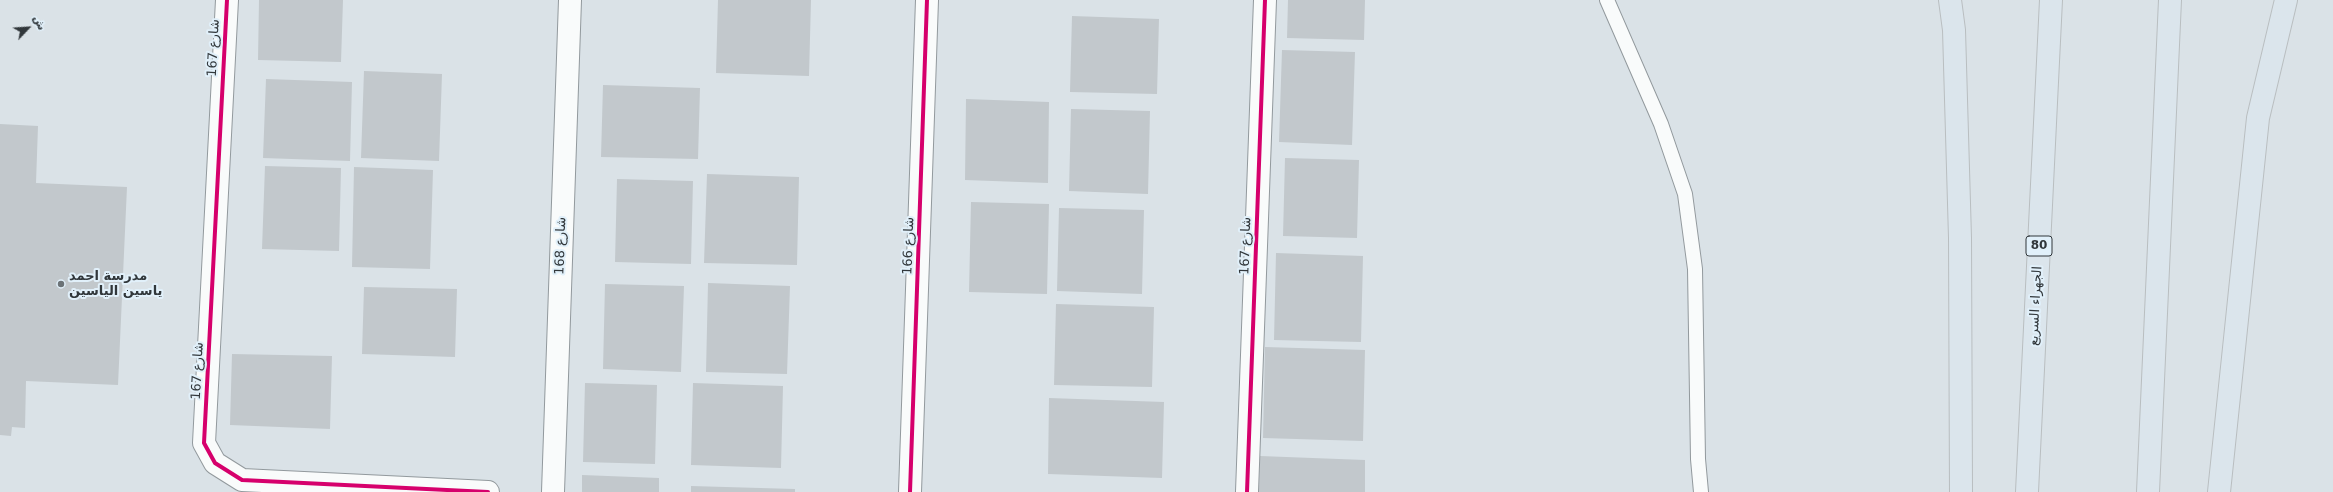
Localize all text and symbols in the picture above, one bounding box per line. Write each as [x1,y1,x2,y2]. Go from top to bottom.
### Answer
north arrow [8,8,48,48]
text: ش [30,13,48,32]
street label: شارع 167 [205,19,223,77]
street label: شارع 168 [552,217,570,275]
street label: شارع 166 [900,217,918,275]
street label: شارع 167 [1237,217,1255,275]
road number: 80 [2026,236,2052,256]
street label: الجهراء السريع [2026,266,2046,346]
place label: مدرسة احمد ياسين الياسين [69,269,162,300]
marker: مدرسة احمد ياسين الياسين [56,279,66,289]
street label: شارع 167 [189,342,207,400]

